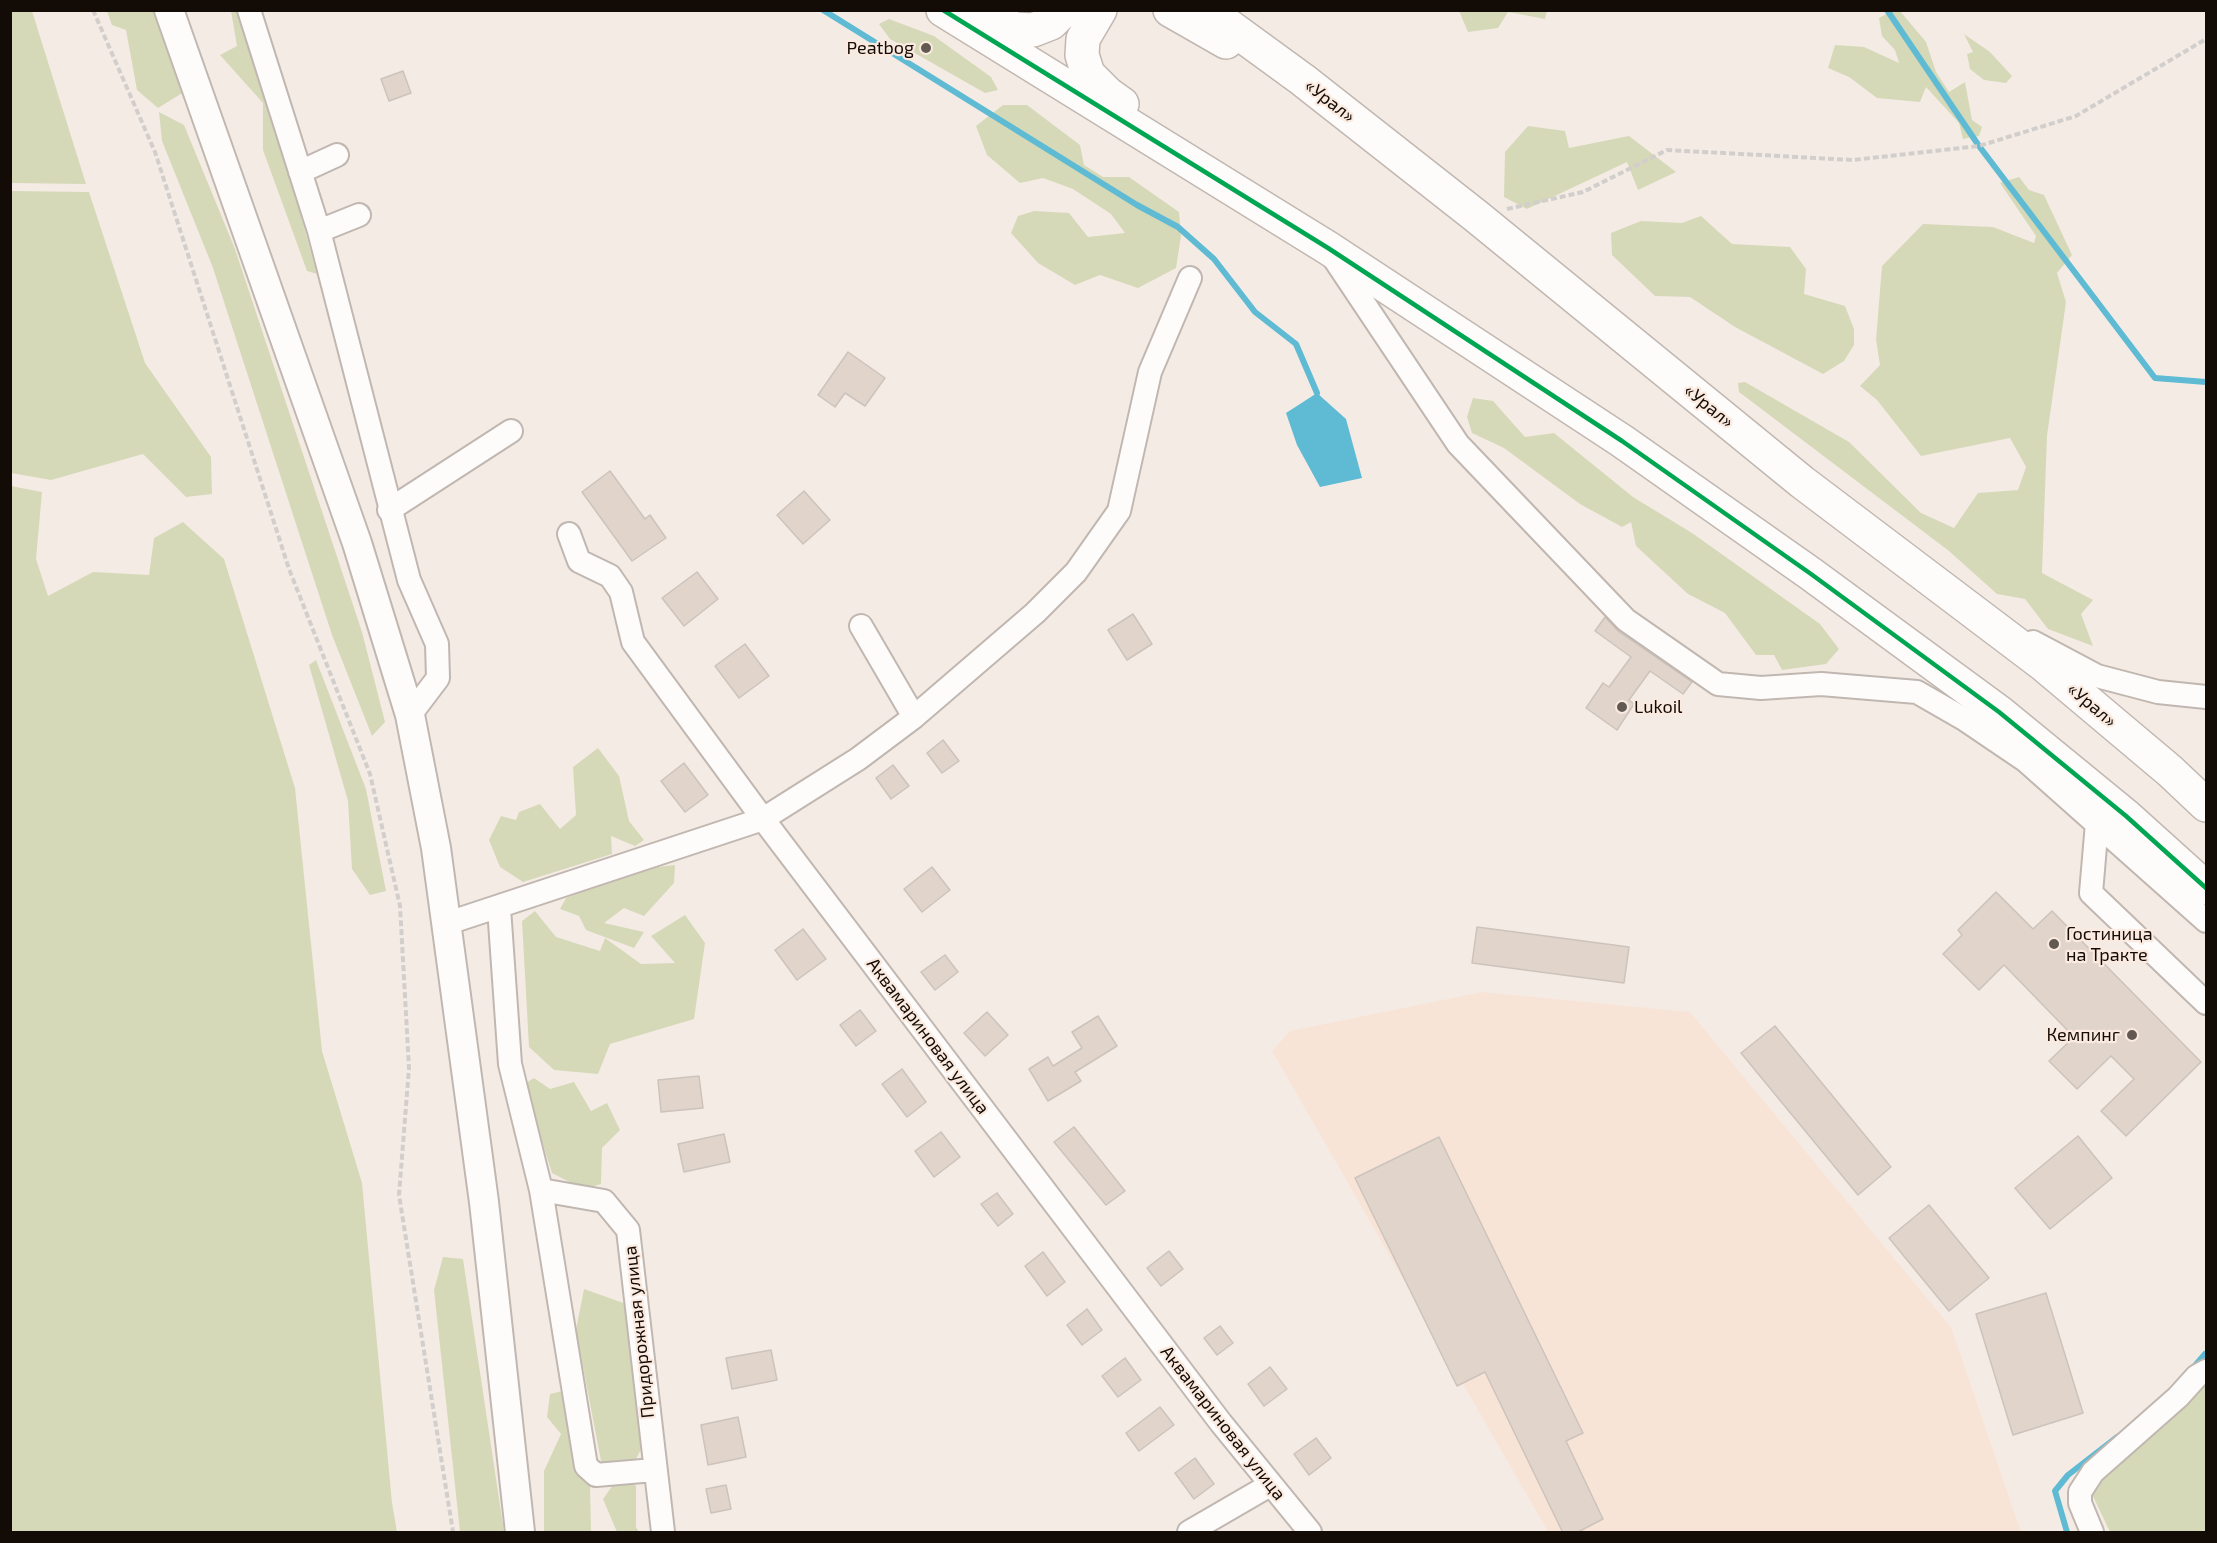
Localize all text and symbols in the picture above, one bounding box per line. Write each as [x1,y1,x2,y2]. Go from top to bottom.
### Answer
place label: Peatbog [847,37,914,59]
marker: Peatbog [919,41,933,55]
street label: «Урал» [1301,75,1359,127]
street label: «Урал» [1680,379,1738,433]
street label: «Урал» [2063,678,2121,732]
place label: Lukoil [1634,696,1682,718]
marker: Lukoil [1615,700,1629,714]
place label: Гостиница на Тракте [2066,923,2153,966]
marker: Гостиница на Тракте [2047,937,2061,951]
street label: Аквамариновая улица [862,954,994,1118]
place label: Кемпинг [2046,1024,2120,1046]
marker: Кемпинг [2125,1028,2139,1042]
street label: Придорожная улица [619,1245,659,1419]
street label: Аквамариновая улица [1156,1342,1290,1504]

